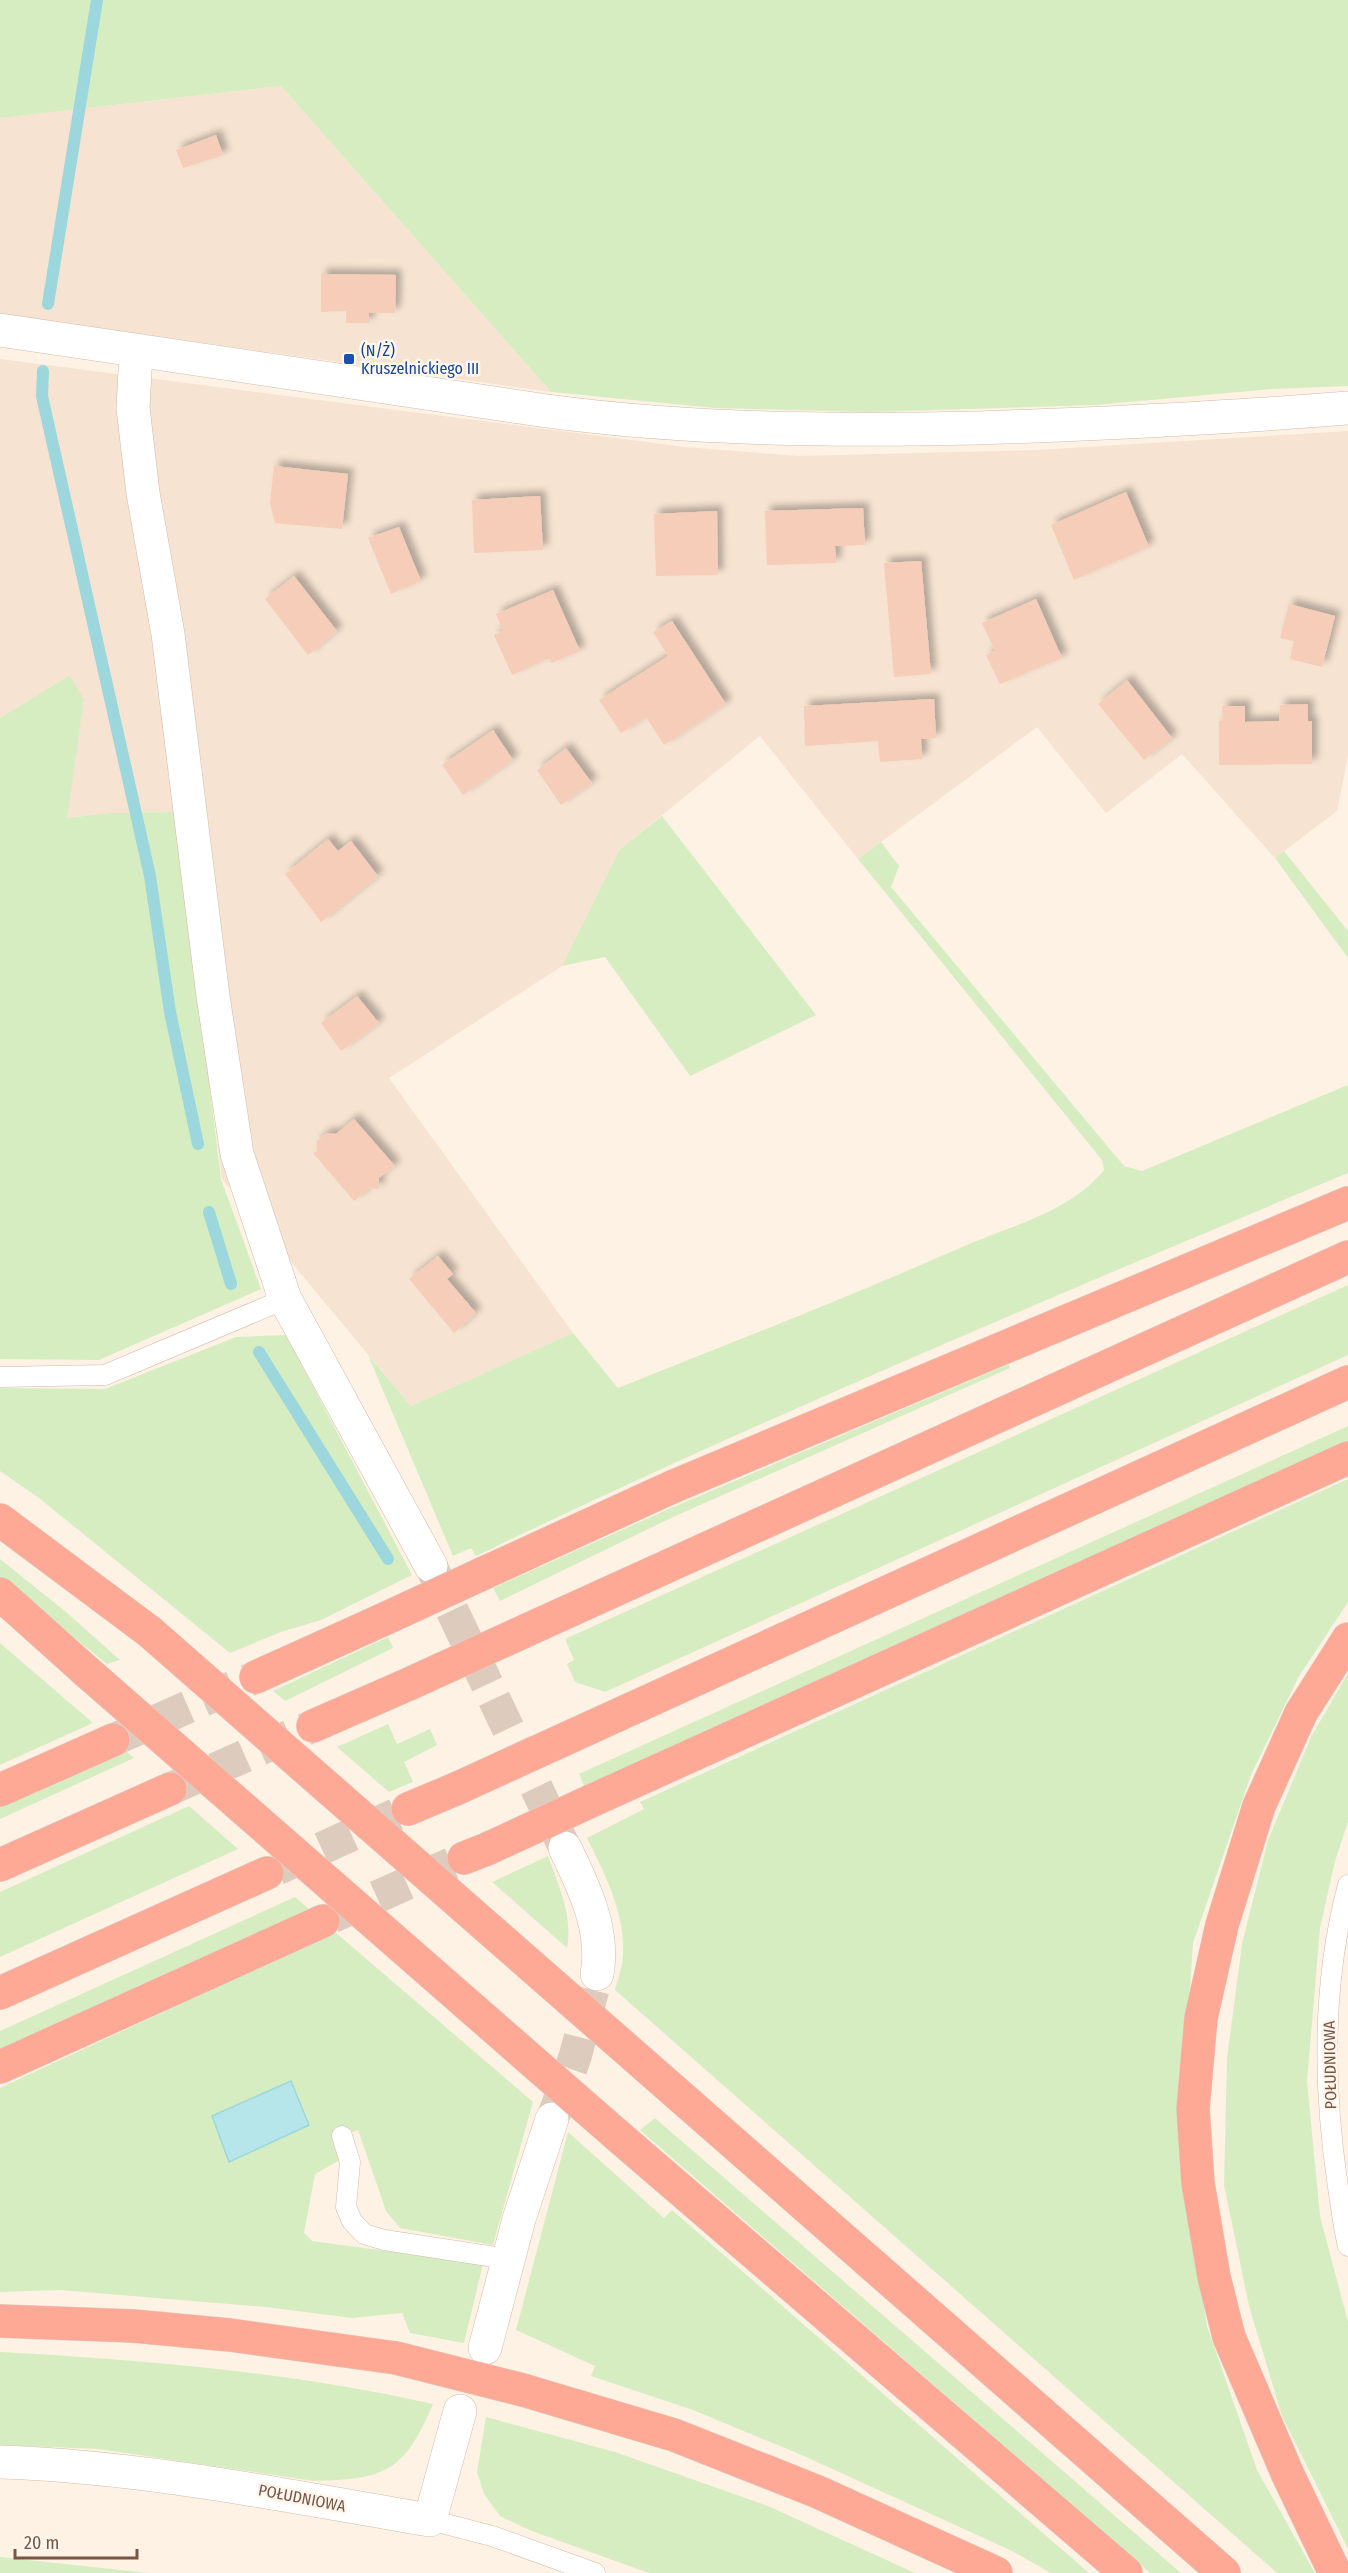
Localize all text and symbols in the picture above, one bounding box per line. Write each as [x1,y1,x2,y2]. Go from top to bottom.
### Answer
place label: (N/Ż) Kruszelnickiego III [361,341,479,378]
marker: (N/Ż) Kruszelnickiego III [342,352,356,366]
street label: POŁUDNIOWA [1320,2020,1340,2109]
street label: POŁUDNIOWA [257,2480,348,2516]
scale bar [15,2522,136,2560]
text: 20 m [24,2532,59,2554]

